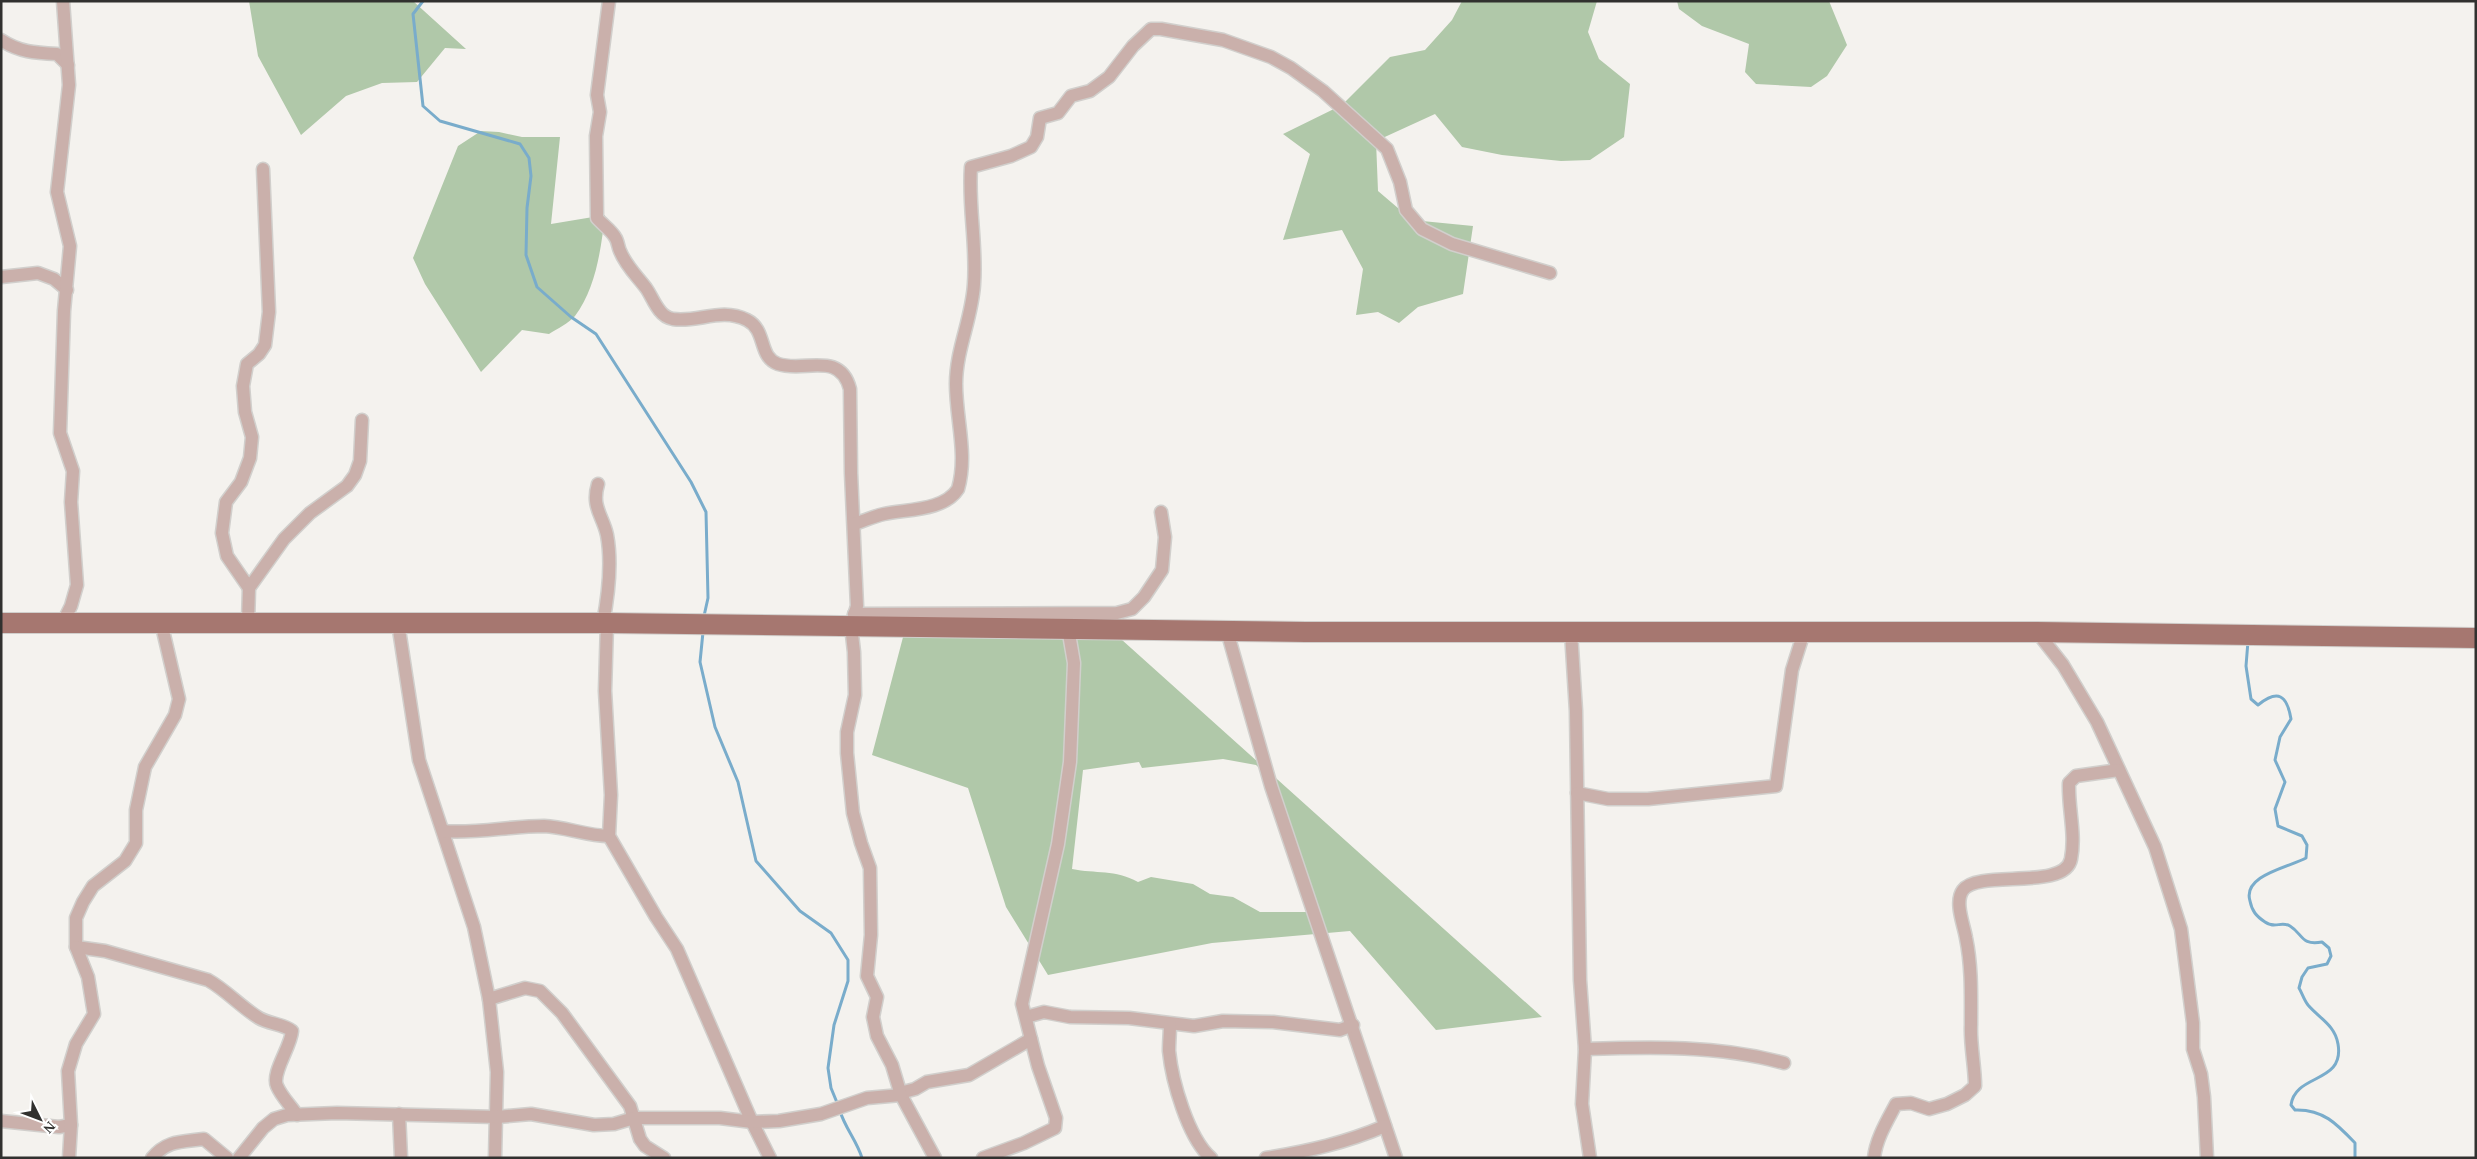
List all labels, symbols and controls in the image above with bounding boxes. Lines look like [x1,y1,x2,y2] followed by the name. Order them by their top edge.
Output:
[15,1094,65,1144] north arrow
[40,1119,58,1136] text: N

